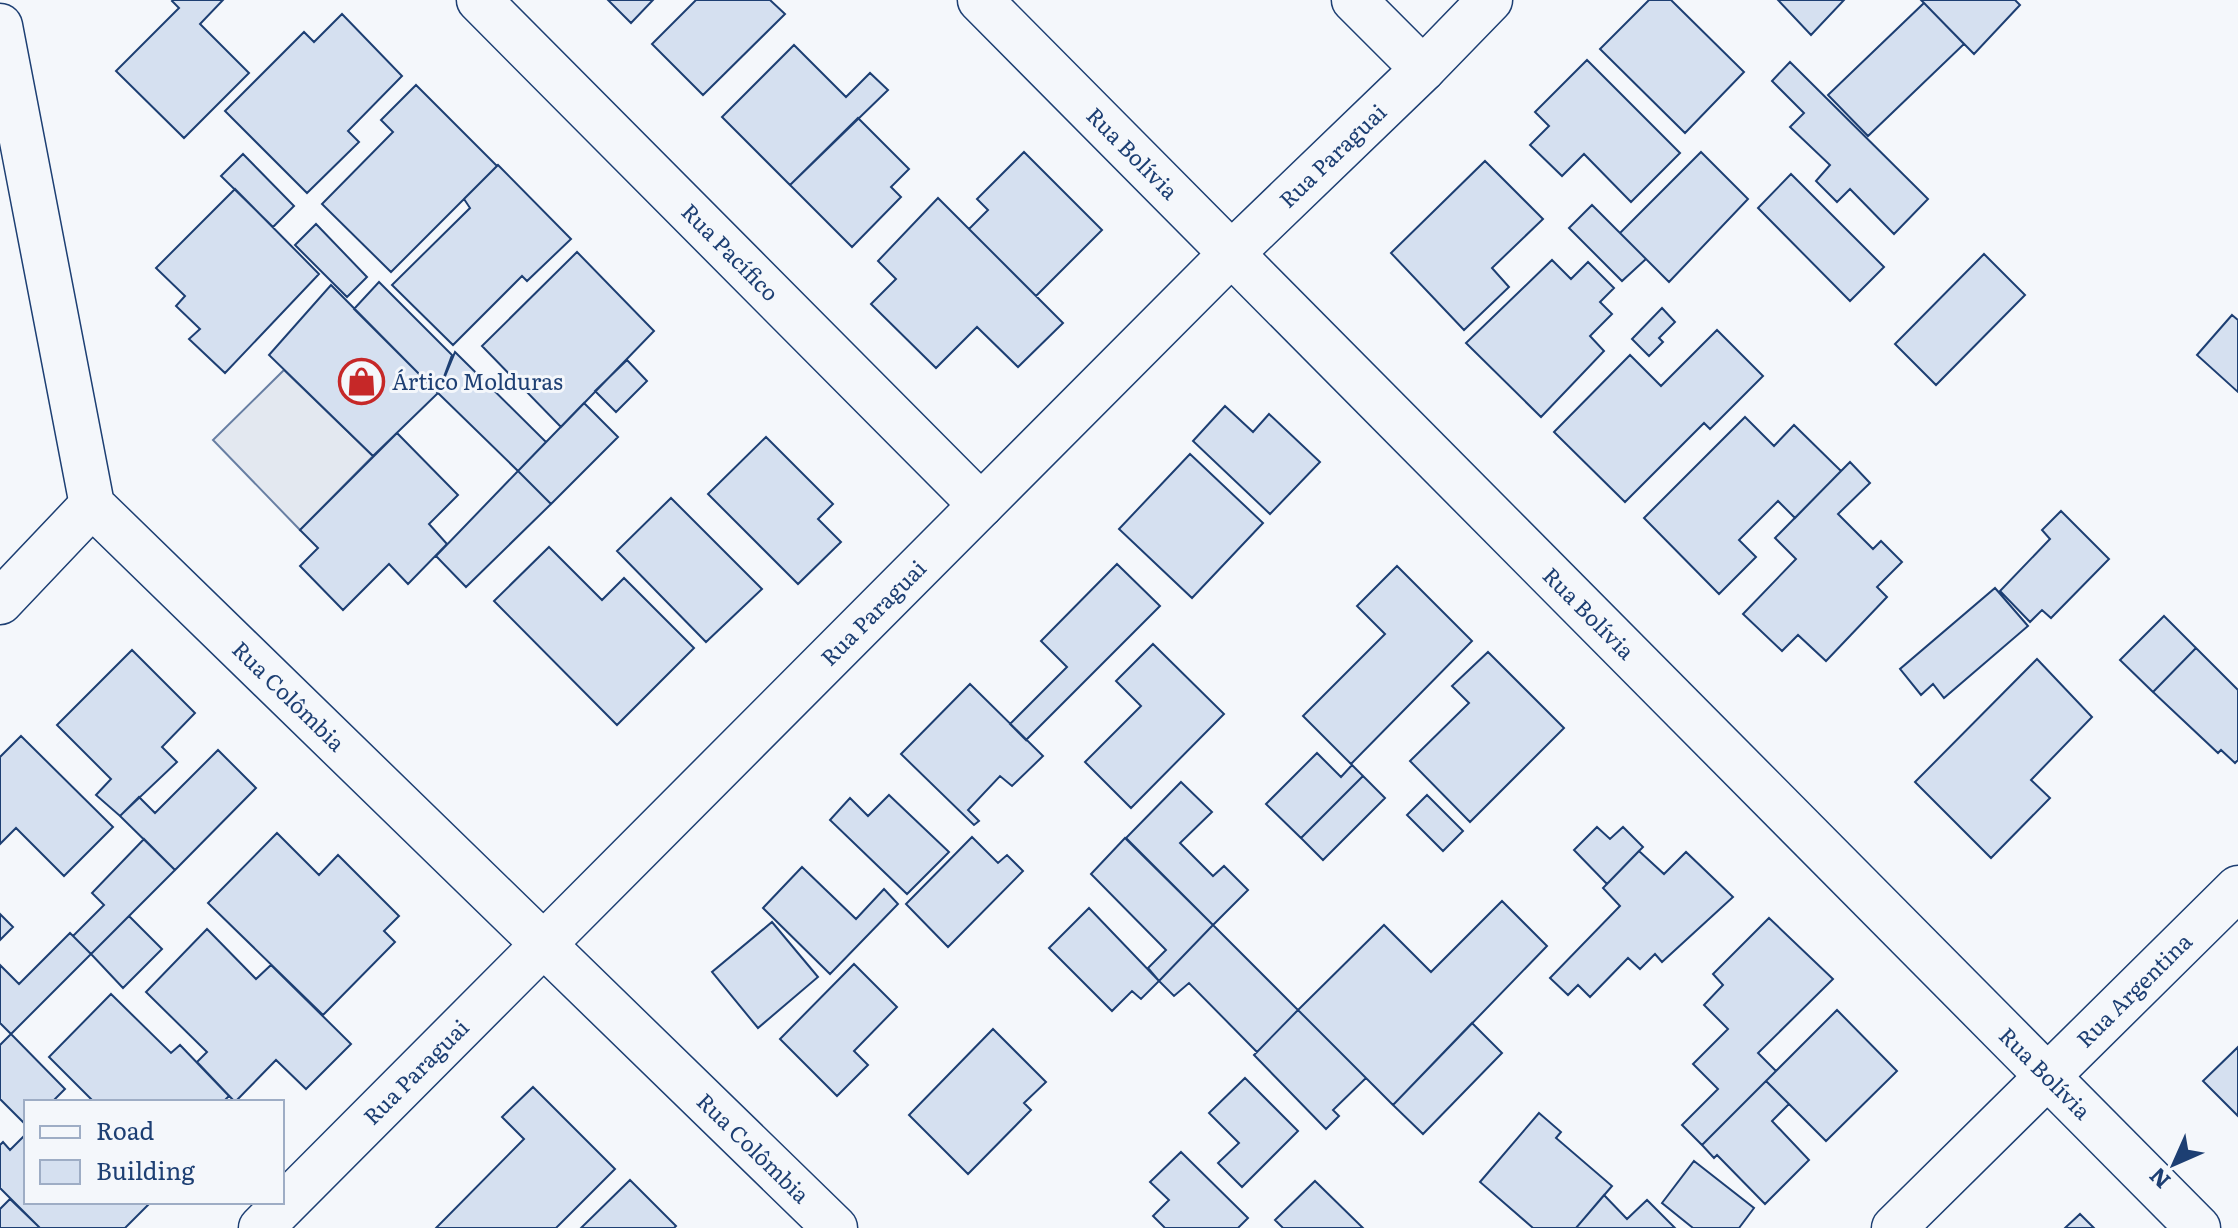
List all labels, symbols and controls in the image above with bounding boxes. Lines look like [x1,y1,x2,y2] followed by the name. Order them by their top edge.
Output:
[1271,95,1393,214] street label: Rua Paraguai
[1080,99,1187,206] street label: Rua Bolívia
[675,195,787,308] street label: Rua Pacífico
[337,358,385,406] shop icon: Ártico Molduras
[392,364,563,397] place label: Ártico Molduras
[812,551,933,672] street label: Rua Paraguai
[1536,559,1643,666] street label: Rua Bolívia
[226,632,354,758] street label: Rua Colômbia
[2068,924,2199,1054] street label: Rua Argentina
[355,1011,475,1132] street label: Rua Paraguai
[1992,1019,2099,1126] street label: Rua Bolívia
[690,1084,818,1210] street label: Rua Colômbia
[24,1100,284,1204] legend
[96,1112,155,1147] text: Road
[2134,1124,2214,1204] north arrow
[96,1152,195,1187] text: Building
[2141,1161,2177,1197] text: N

